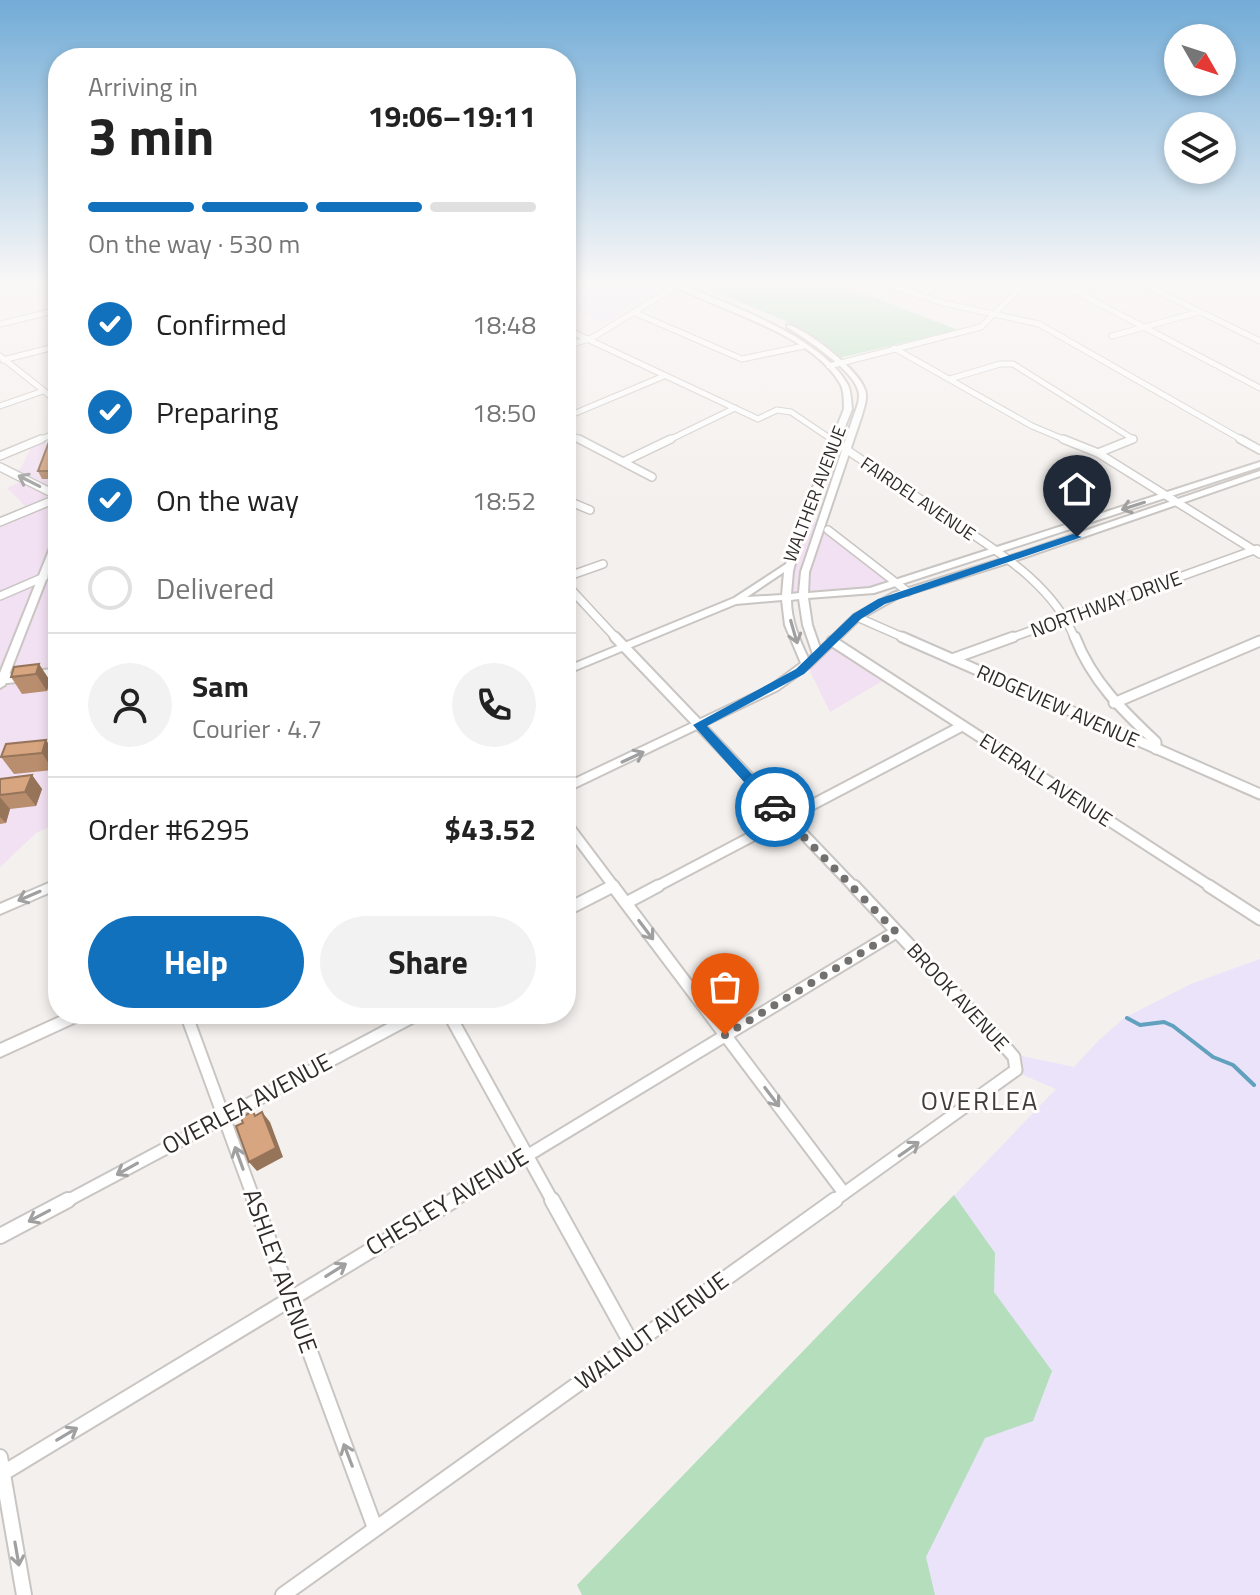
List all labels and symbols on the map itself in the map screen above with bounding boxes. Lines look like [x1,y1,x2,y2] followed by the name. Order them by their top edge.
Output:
[1164,24,1236,96] north arrow
[776,422,853,566] street label: WALTHER AVENUE
[855,450,981,547] street label: FAIRDEL AVENUE
[1043,455,1111,537] pin
[18,473,42,488] one-way arrow
[1121,500,1146,514] one-way arrow
[1026,562,1186,645] street label: NORTHWAY DRIVE
[787,619,802,645] one-way arrow
[972,656,1144,755] street label: RIDGEVIEW AVENUE
[974,725,1119,834] street label: EVERALL AVENUE
[620,749,644,764] one-way arrow
[735,767,815,847] courier
[17,890,42,905] one-way arrow
[638,919,655,940] one-way arrow
[900,935,1017,1058] street label: BROOK AVENUE
[691,953,759,1035] pin
[155,1043,338,1163] street label: OVERLEA AVENUE
[921,1081,1039,1120] district label: OVERLEA
[764,1086,781,1107] one-way arrow
[358,1138,535,1264] street label: CHESLEY AVENUE
[897,1141,919,1157] one-way arrow
[231,1147,245,1171] one-way arrow
[115,1161,139,1177] one-way arrow
[235,1184,327,1358] street label: ASHLEY AVENUE
[27,1208,51,1224] one-way arrow
[325,1261,347,1278] one-way arrow
[567,1262,736,1398] street label: WALNUT AVENUE
[55,1426,78,1442] one-way arrow
[340,1443,354,1468] one-way arrow
[10,1540,25,1566] one-way arrow

